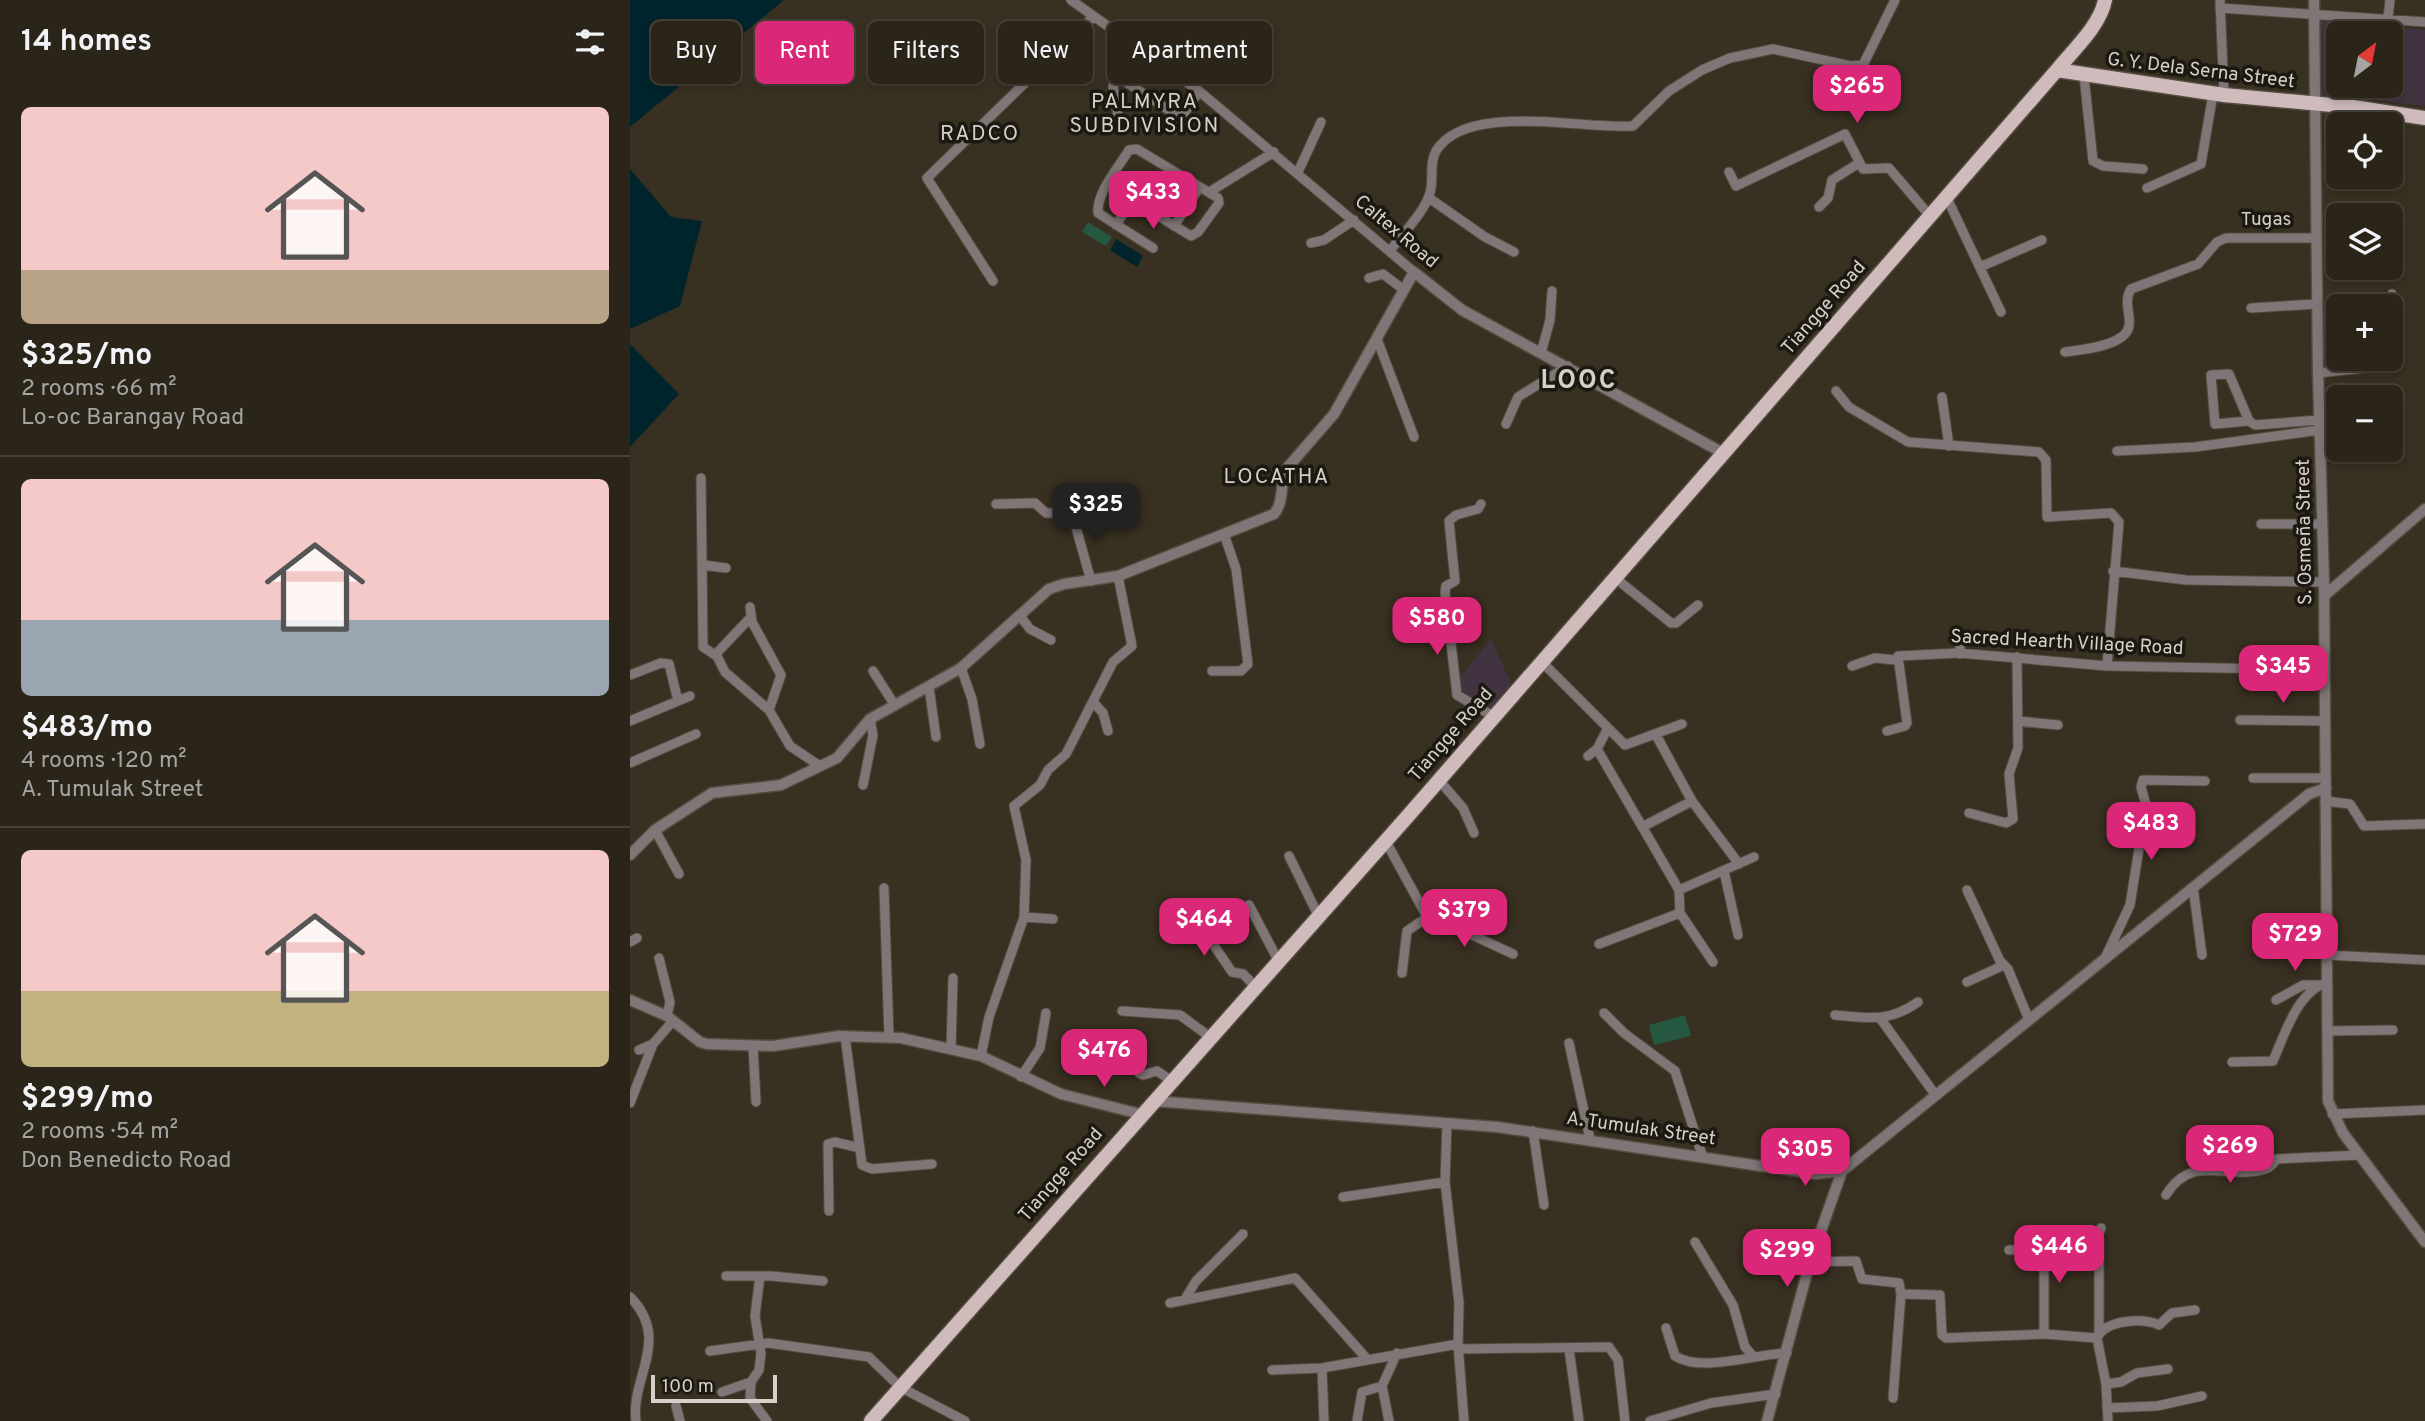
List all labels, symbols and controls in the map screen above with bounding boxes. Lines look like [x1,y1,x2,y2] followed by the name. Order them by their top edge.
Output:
[651,21,741,84] chip: Buy
[755,21,854,84] chip: Rent
[868,21,984,84] chip: Filters
[998,21,1093,84] chip: New
[1107,21,1272,84] chip: Apartment
[2326,21,2403,98] north arrow
[2326,21,2403,462] map controls
[571,23,609,61] icon: filters
[21,24,152,61] text: 14 homes
[2106,48,2296,94] street label: G. Y. Dela Serna Street
[1816,66,1898,125] pin: $265
[1829,73,1885,102] text: $265
[1070,89,1221,140] district label: PALMYRA SUBDIVISION
[2326,112,2403,189] button: locate
[940,121,1020,148] district label: RADCO
[252,152,378,278] icon: home
[1112,172,1194,231] pin: $433
[1125,179,1181,208] text: $433
[1349,190,1443,274] street label: Caltex Road
[2326,203,2403,280] button: layers
[2241,208,2291,232] street label: Tugas
[1777,256,1871,360] street label: Tiangge Road
[2326,294,2403,371] button: +
[21,338,152,375] text: $325/mo
[1541,365,1617,398] district label: LOOC
[21,375,177,404] text: 2 rooms · 66 m²
[2326,385,2403,462] button: −
[21,404,244,433] text: Lo-oc Barangay Road
[2292,459,2318,605] street label: S. Osmeña Street
[1224,464,1330,491] district label: LOCATHA
[1055,484,1137,543] pin: $325
[1068,491,1124,520] text: $325
[252,524,378,650] icon: home
[1396,598,1478,657] pin: $580
[1408,605,1466,634] text: $580
[1950,625,2184,661] street label: Sacred Hearth Village Road
[2242,646,2324,705] pin: $345
[2255,653,2311,682] text: $345
[1404,683,1498,787] street label: Tiangge Road
[21,710,153,747] text: $483/mo
[21,747,187,776] text: 4 rooms · 120 m²
[21,776,203,805] text: A. Tumulak Street
[2110,802,2192,862] pin: $483
[2123,810,2179,839] text: $483
[1423,890,1505,949] pin: $379
[252,895,378,1021] icon: home
[1437,897,1491,926] text: $379
[1163,898,1245,958] pin: $464
[1175,906,1233,935] text: $464
[2254,914,2336,973] pin: $729
[2268,921,2322,950] text: $729
[1063,1030,1145,1089] pin: $476
[1077,1037,1131,1066] text: $476
[21,1081,153,1118] text: $299/mo
[1565,1107,1717,1151] street label: A. Tumulak Street
[21,1118,178,1147] text: 2 rooms · 54 m²
[1014,1123,1108,1227] street label: Tiangge Road
[2189,1126,2271,1185] pin: $269
[1764,1128,1846,1188] pin: $305
[2202,1133,2258,1162] text: $269
[1777,1136,1833,1165] text: $305
[21,1147,232,1176] text: Don Benedicto Road
[2018,1226,2100,1285] pin: $446
[1746,1230,1828,1289] pin: $299
[2030,1233,2088,1262] text: $446
[1759,1237,1815,1266] text: $299
[651,1372,777,1404] scale bar
[662,1375,714,1399] text: 100 m

